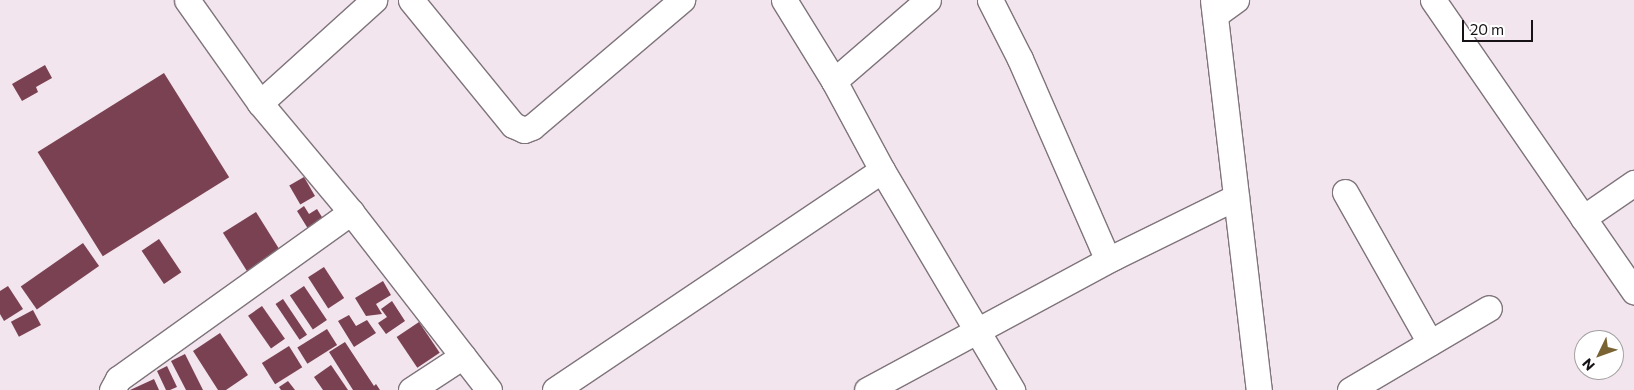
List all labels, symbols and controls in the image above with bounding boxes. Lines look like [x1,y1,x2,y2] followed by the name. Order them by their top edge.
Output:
[1464,10,1535,42] scale bar
[1470,20,1504,38] text: 20 m
[1574,330,1624,380] north arrow
[1578,355,1598,374] text: N

